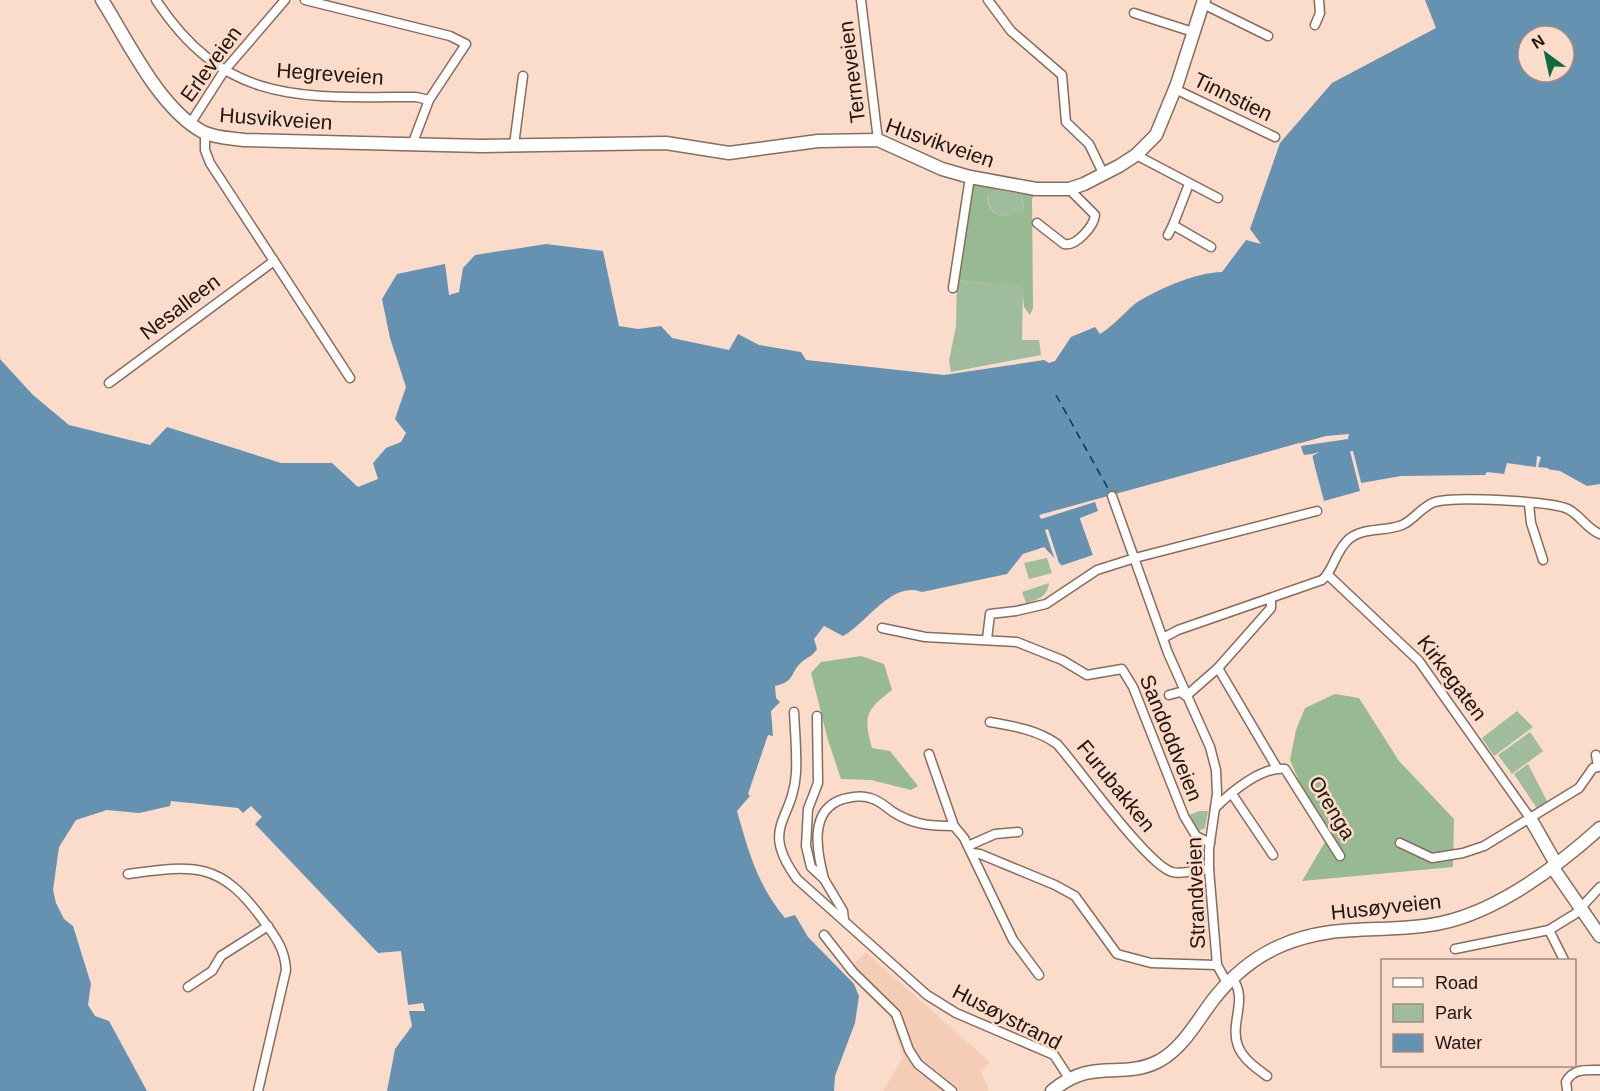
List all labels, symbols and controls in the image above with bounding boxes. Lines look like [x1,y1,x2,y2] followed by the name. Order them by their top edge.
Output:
[834,20,869,124] street label: Terneveien
[176,22,246,106] street label: Erleveien
[1516,24,1576,84] north arrow
[1529,32,1548,52] text: N
[276,58,384,89] street label: Hegreveien
[1190,68,1276,125] street label: Tinnstien
[219,103,333,134] street label: Husvikveien
[883,113,997,172] street label: Husvikveien
[135,269,224,344] street label: Nesalleen
[1413,631,1492,725] street label: Kirkegaten
[1136,671,1207,804] street label: Sandoddveien
[1073,735,1160,836] street label: Furubakken
[1305,772,1360,844] street label: Orenga
[1182,837,1209,949] street label: Strandveien
[1330,889,1442,924] street label: Husøyveien
[1381,959,1576,1067] legend
[1435,973,1478,993] text: Road
[949,979,1065,1054] street label: Husøystrand
[1435,1003,1473,1023] text: Park
[1435,1033,1482,1053] text: Water

